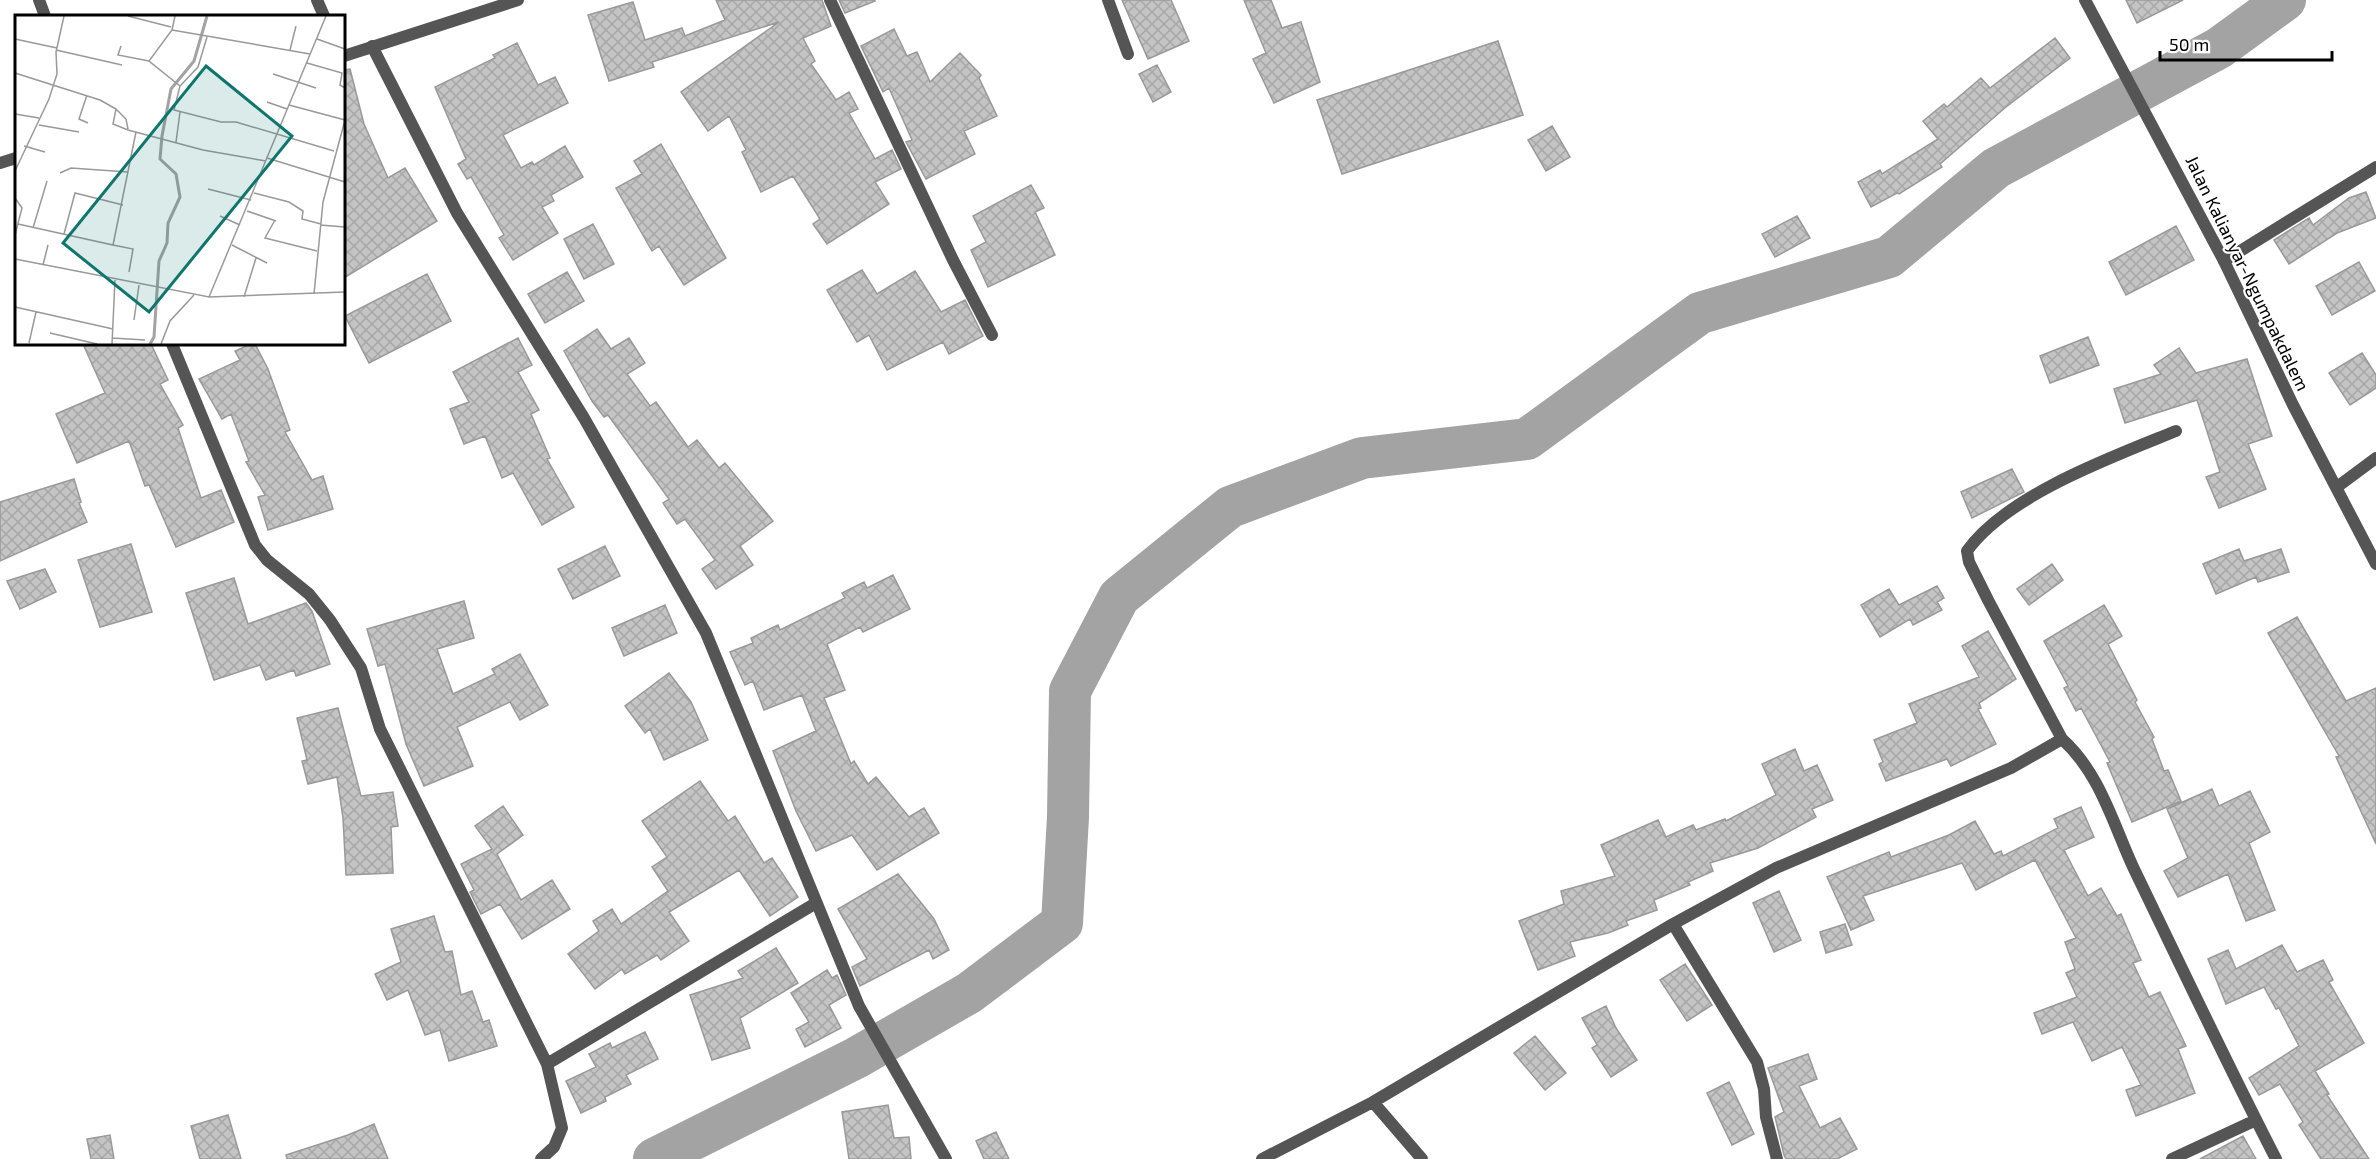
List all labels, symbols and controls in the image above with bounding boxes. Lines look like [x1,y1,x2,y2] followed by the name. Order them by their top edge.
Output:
[15,15,345,345] inset map
[2160,24,2332,62] scale bar
[2169,33,2209,55] text: 50 m
[2181,152,2315,394] street label: Jalan Kalianyar-Ngumpakdalem

